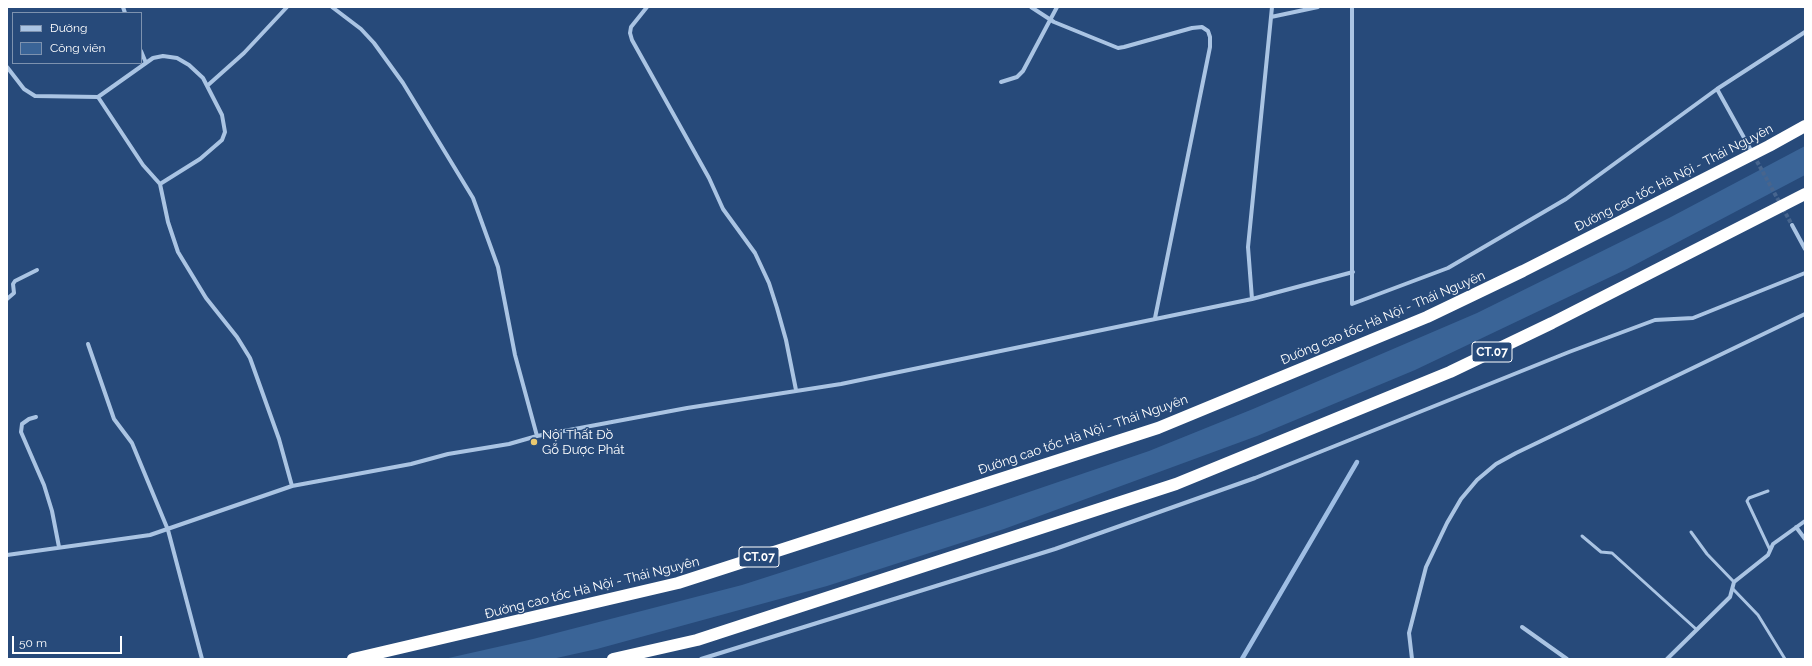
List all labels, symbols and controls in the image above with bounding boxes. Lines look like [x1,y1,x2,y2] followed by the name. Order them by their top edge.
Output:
[12,12,142,64] legend
[50,21,87,35] text: Đường
[50,41,106,55] text: Công viên
[1572,121,1776,235] street label: Đường cao tốc Hà Nội - Thái Nguyên
[1278,268,1488,368] street label: Đường cao tốc Hà Nội - Thái Nguyên
[1472,342,1512,362] road number: CT.07
[976,392,1190,478] street label: Đường cao tốc Hà Nội - Thái Nguyên
[542,427,625,458] place label: Nội Thất Đồ Gỗ Được Phát
[529,437,539,447] marker: Nội Thất Đồ Gỗ Được Phát
[739,547,779,567] road number: CT.07
[483,554,701,622] street label: Đường cao tốc Hà Nội - Thái Nguyên
[14,628,124,654] scale bar
[19,636,47,650] text: 50 m

